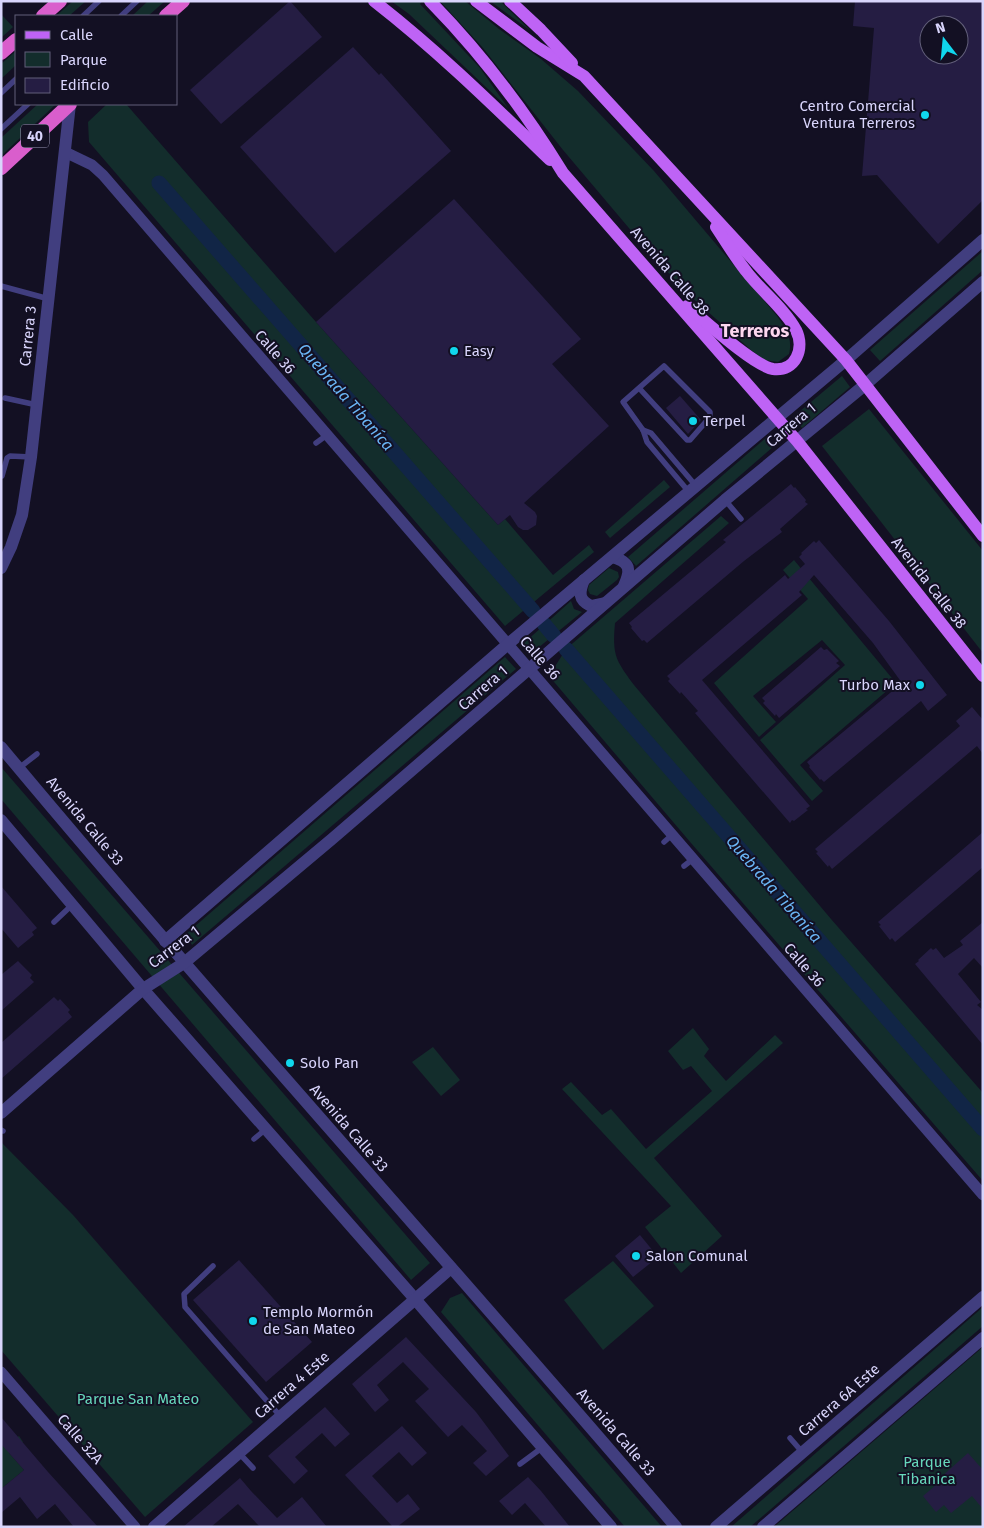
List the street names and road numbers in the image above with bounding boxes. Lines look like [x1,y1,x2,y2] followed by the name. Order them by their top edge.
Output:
[21,124,49,148] road number: 40
[627,223,713,319] street label: Avenida Calle 38
[16,305,40,367] street label: Carrera 3
[251,326,299,378] street label: Calle 36
[762,399,820,451] street label: Carrera 1
[888,534,970,632] street label: Avenida Calle 38
[516,632,564,684] street label: Calle 36
[455,662,511,714] street label: Carrera 1
[43,773,127,869] street label: Avenida Calle 33
[145,922,203,972] street label: Carrera 1
[780,939,828,991] street label: Calle 36
[306,1080,392,1176] street label: Avenida Calle 33
[251,1348,333,1422] street label: Carrera 4 Este
[795,1360,883,1440] street label: Carrera 6A Este
[573,1384,659,1480] street label: Avenida Calle 33
[53,1410,107,1468] street label: Calle 32A

